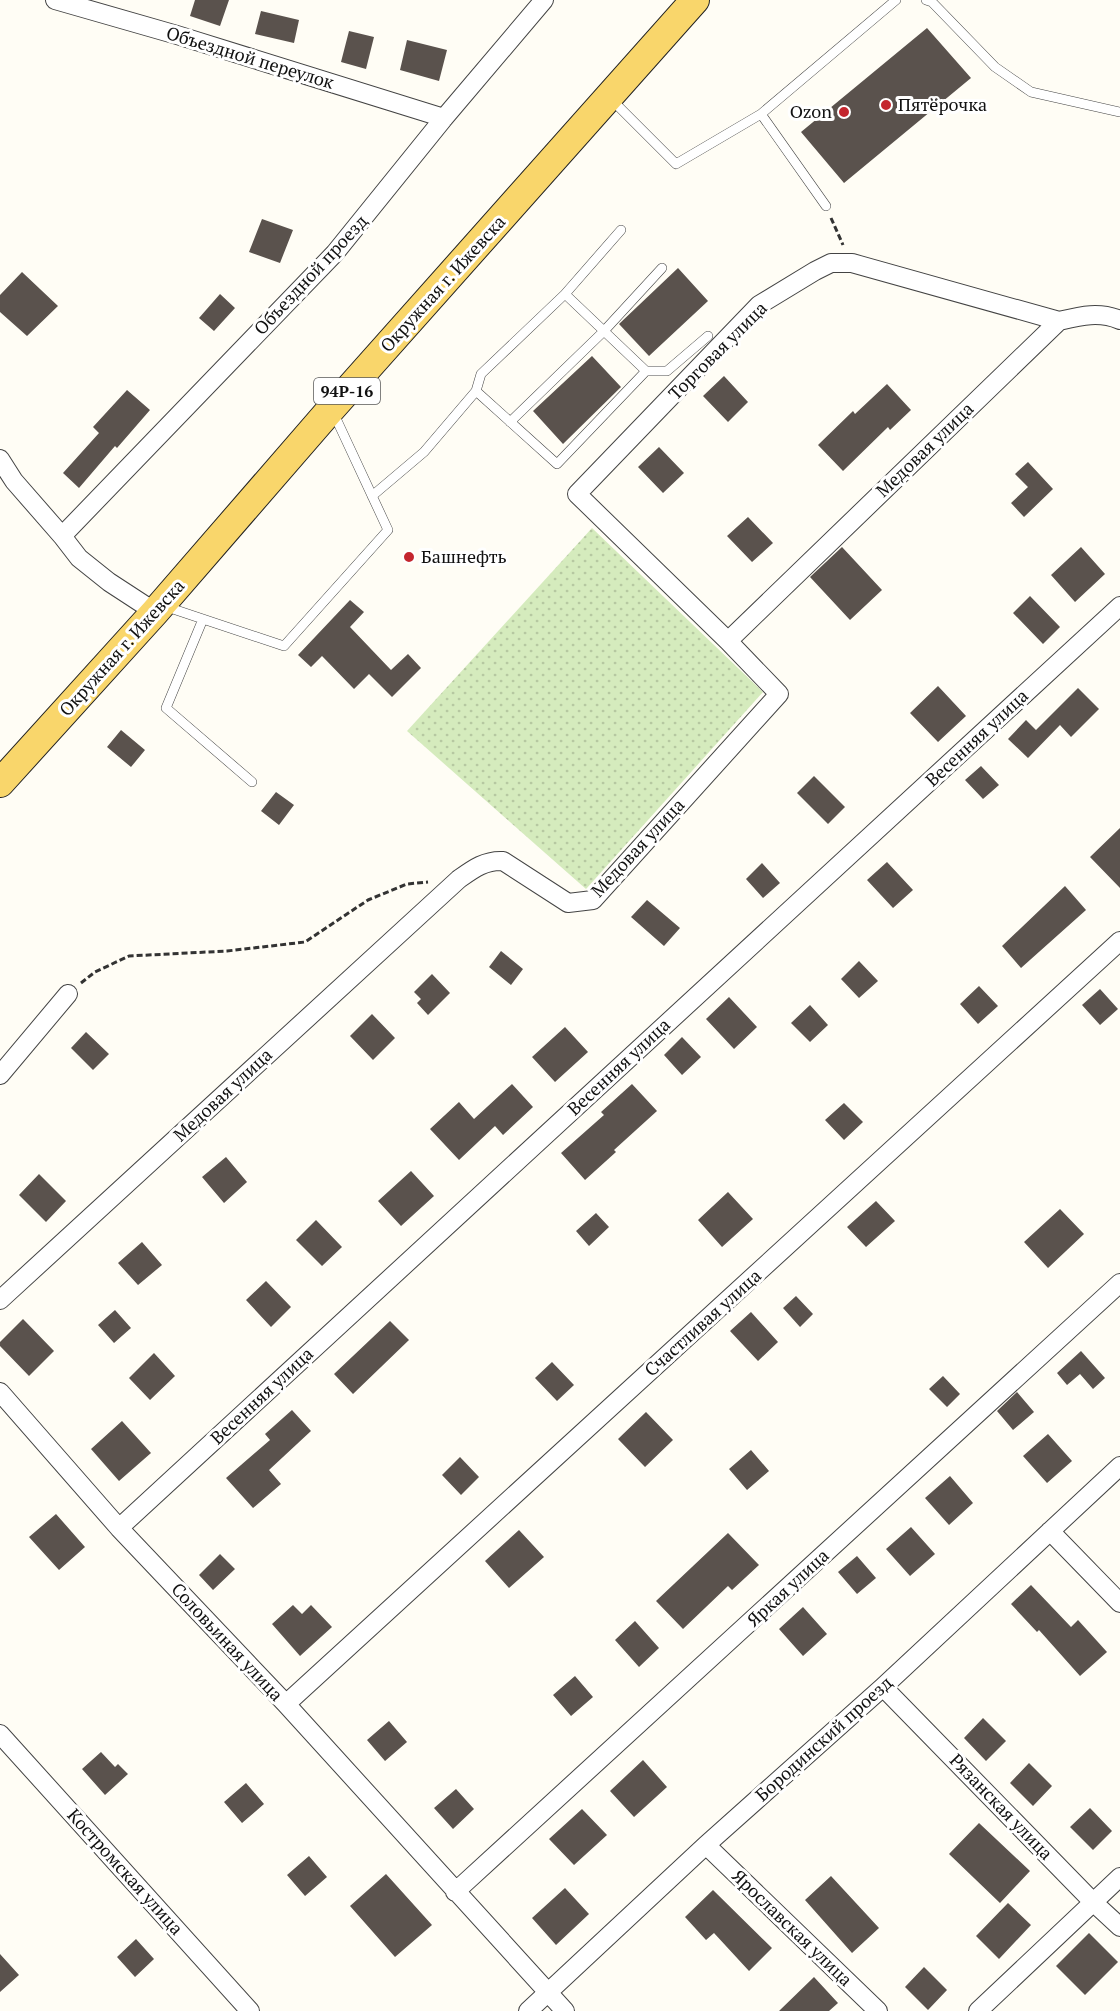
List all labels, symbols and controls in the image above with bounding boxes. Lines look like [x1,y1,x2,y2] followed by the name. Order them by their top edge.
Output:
[163,20,337,94] street label: Объездной переулок
[898,92,987,116] place label: Пятёрочка
[879,98,893,112] marker: Пятёрочка
[790,99,832,123] place label: Ozon
[837,105,851,119] marker: Ozon
[248,209,372,340] street label: Объездной проезд
[374,210,510,357] street label: Окружная г. Ижевска
[663,296,772,405] street label: Торговая улица
[314,378,380,404] road number: 94Р-16
[870,397,978,502] street label: Медовая улица
[421,544,507,568] place label: Башнефть
[402,550,416,564] marker: Башнефть
[53,574,189,721] street label: Окружная г. Ижевска
[920,683,1033,791] street label: Весенняя улица
[585,793,689,902] street label: Медовая улица
[562,1012,675,1120] street label: Весенняя улица
[168,1042,277,1146] street label: Медовая улица
[639,1263,766,1381] street label: Счастливая улица
[205,1341,318,1449] street label: Весенняя улица
[741,1543,834,1632] street label: Яркая улица
[167,1577,289,1706] street label: Соловьиная улица
[750,1670,897,1806] street label: Бородинский проезд
[945,1748,1059,1865] street label: Рязанская улица
[63,1803,189,1940] street label: Костромская улица
[727,1864,858,1991] street label: Ярославская улица

